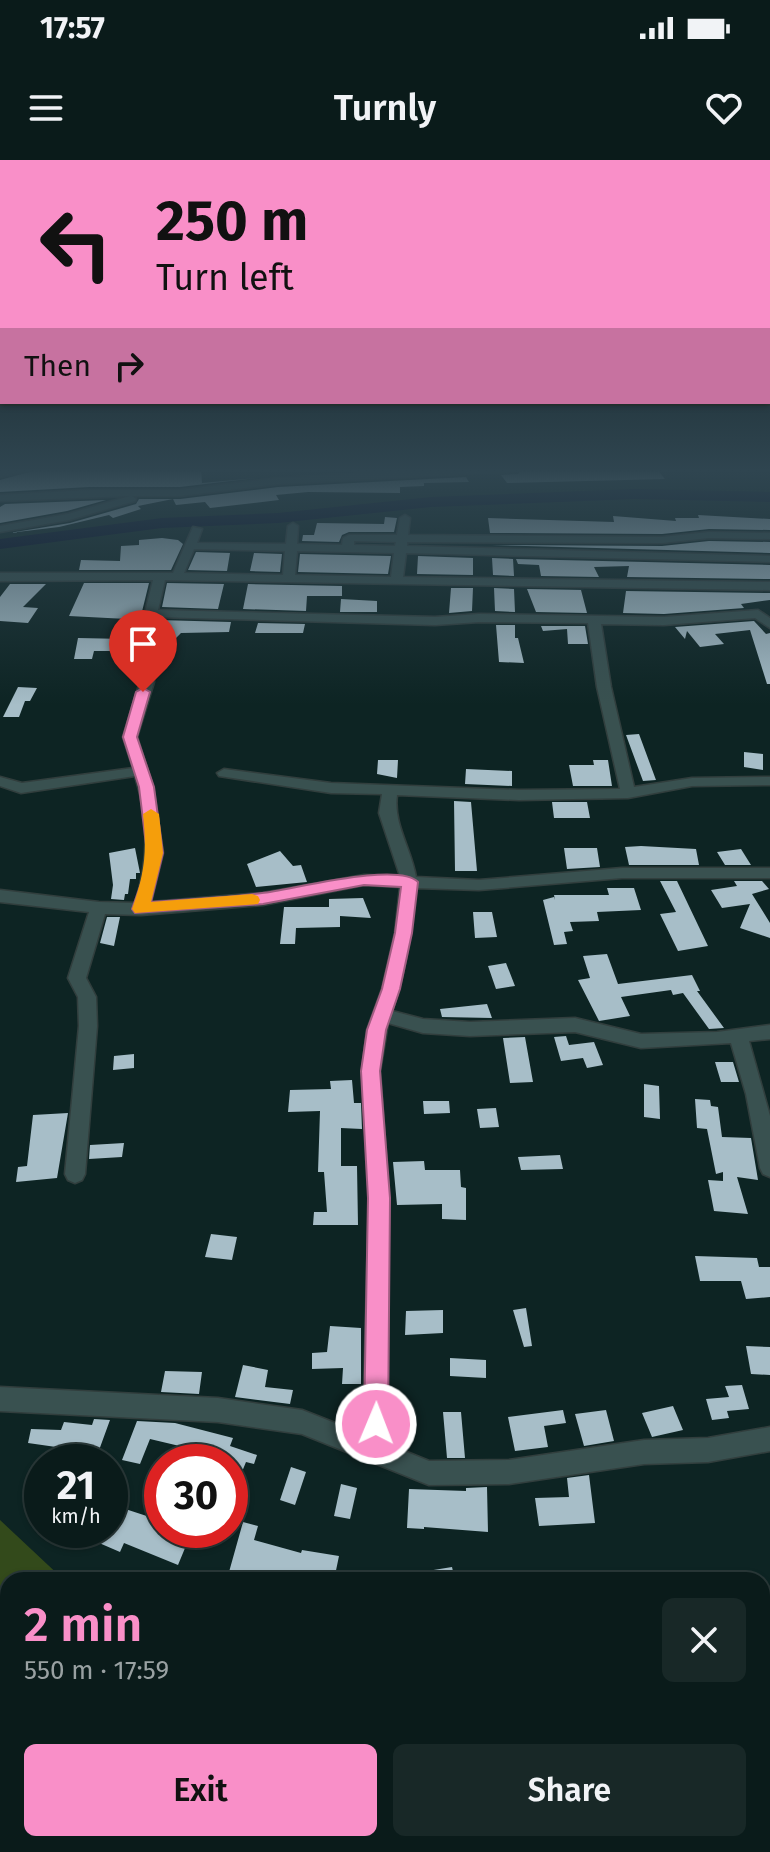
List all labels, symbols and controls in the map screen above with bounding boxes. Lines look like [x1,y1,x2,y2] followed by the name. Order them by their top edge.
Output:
[40,10,105,46] text: 17:57
[24,86,68,130] icon: menu
[334,86,436,130] text: Turnly
[702,86,746,130] icon: heart
[156,188,308,255] text: 250 m
[24,192,128,296] icon: left
[156,256,294,300] text: Turn left
[107,344,151,388] icon: right
[24,348,91,384] text: Then
[109,610,177,692] pin
[121,622,165,666] icon: arrive
[334,1382,418,1466] position arrow
[144,1444,248,1548] speed limit sign: 30
[57,1462,95,1510] text: 21
[51,1504,101,1528] text: km/h
[24,1596,142,1654] text: 2 min
[662,1598,746,1682] button: close
[24,1655,169,1686] text: 550 m · 17:59
[24,1744,377,1836] button: Exit
[393,1744,746,1836] button: Share

